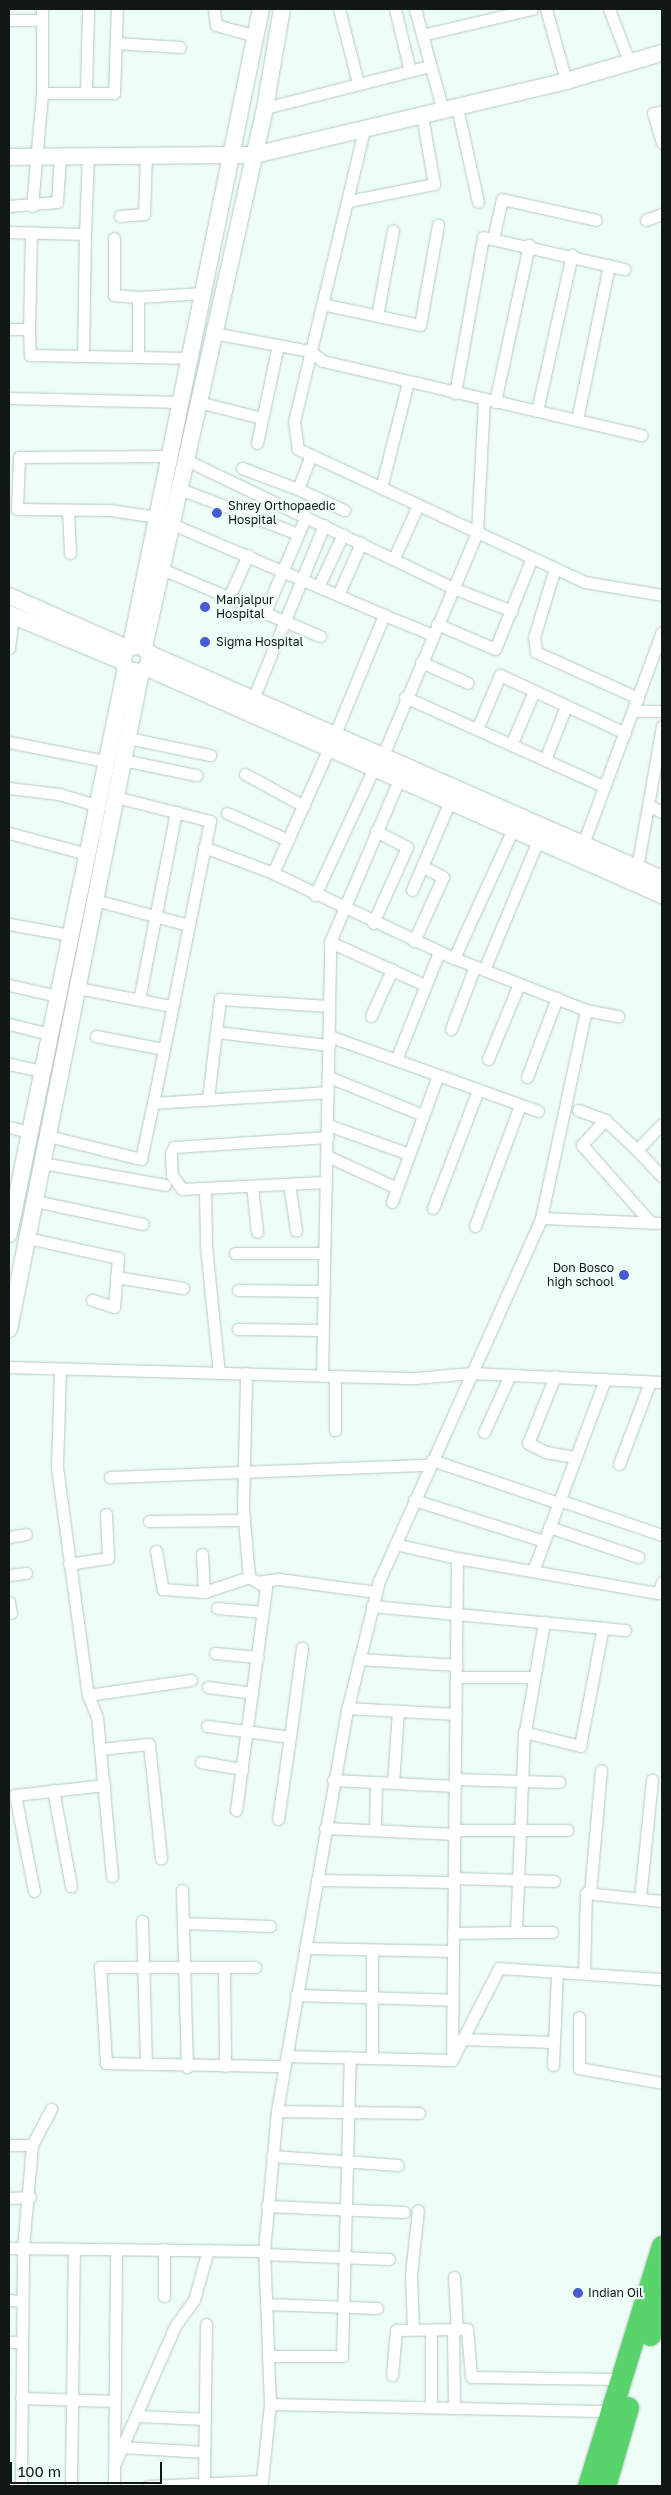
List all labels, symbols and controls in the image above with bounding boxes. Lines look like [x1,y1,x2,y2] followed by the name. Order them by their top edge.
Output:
[228,499,335,527] place label: Shrey Orthopaedic Hospital
[210,506,224,520] marker: Shrey Orthopaedic Hospital
[216,593,274,621] place label: Manjalpur Hospital
[198,600,212,614] marker: Manjalpur Hospital
[198,635,212,649] marker: Sigma Hospital
[216,635,303,649] place label: Sigma Hospital
[547,1261,614,1289] place label: Don Bosco high school
[618,1269,630,1281] marker: Don Bosco high school
[588,2286,643,2300] place label: Indian Oil
[572,2287,584,2299] marker: Indian Oil
[12,2452,165,2484] scale bar
[18,2462,61,2480] text: 100 m

